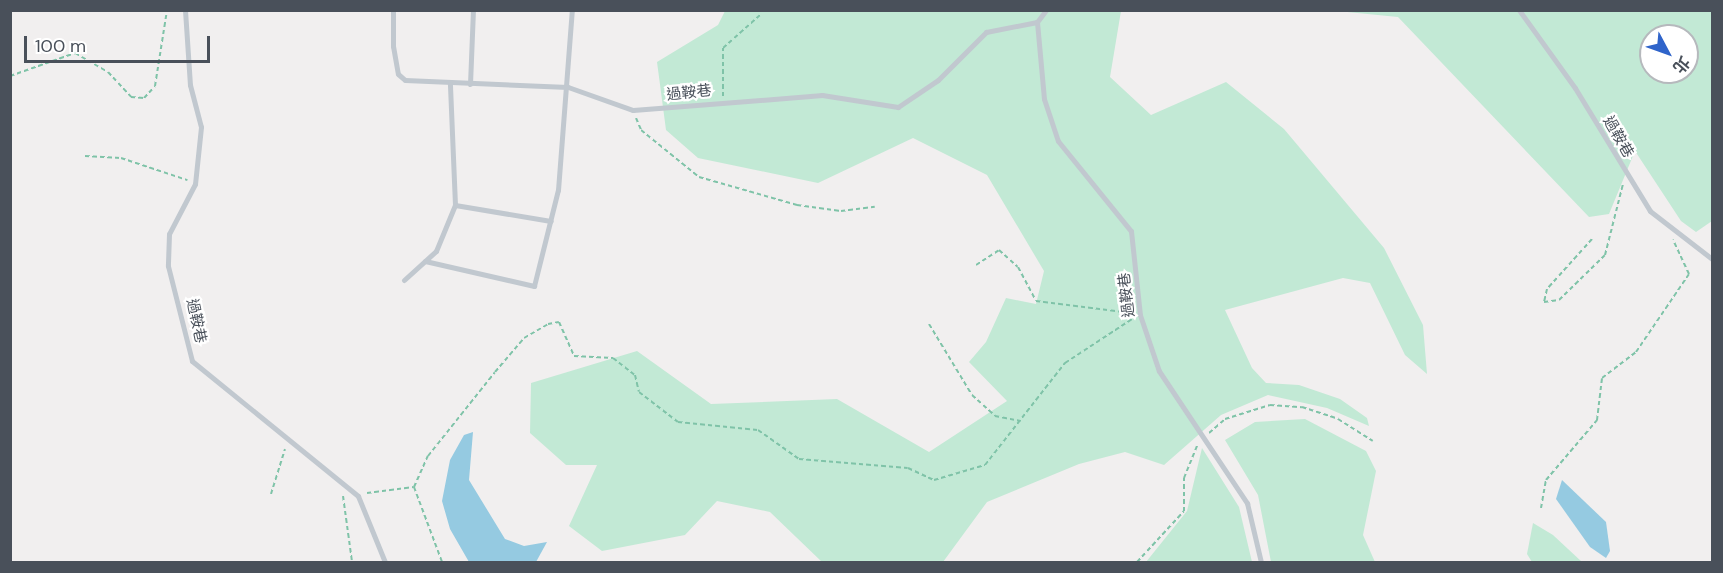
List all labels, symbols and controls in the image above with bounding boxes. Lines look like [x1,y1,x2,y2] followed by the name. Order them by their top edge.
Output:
[27,24,213,62] scale bar
[1639,24,1699,84] north arrow
[35,34,86,58] text: 100 m
[1668,52,1695,78] text: 北
[666,82,712,104] street label: 過鞍巷
[1599,113,1637,161] street label: 過鞍巷
[1115,272,1139,318] street label: 過鞍巷
[183,297,209,345] street label: 過鞍巷

